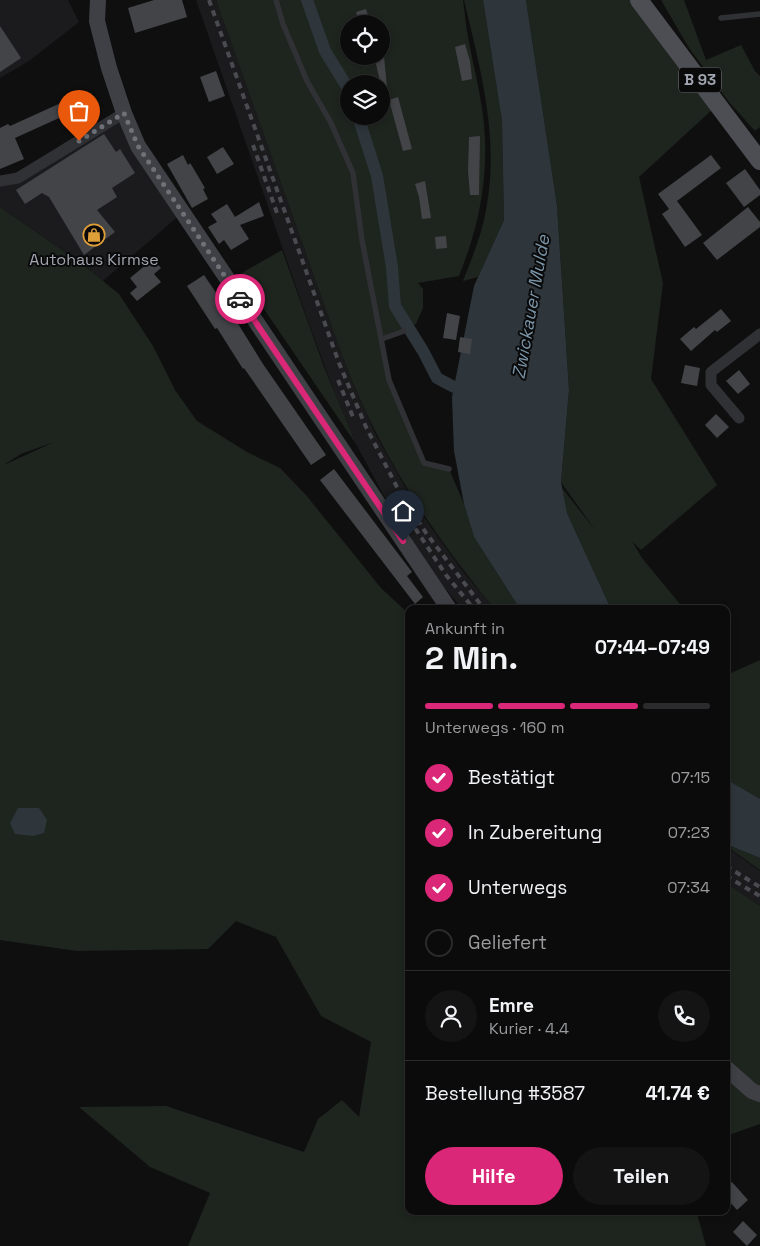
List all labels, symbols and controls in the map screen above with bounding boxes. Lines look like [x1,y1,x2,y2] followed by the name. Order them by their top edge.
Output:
[340,15,390,125] map controls
[340,15,390,65] button: locate
[679,68,721,92] road number: B 93
[340,75,390,125] button: layers
[58,90,100,141] pin
[65,97,93,125] icon: bag
[82,223,106,247] shop icon: Autohaus Kirmse
[507,232,555,381] water label: Zwickauer Mulde
[29,249,159,270] place label: Autohaus Kirmse
[215,274,265,324] courier
[226,285,254,313] icon: car
[382,490,424,541] pin
[389,497,417,525] icon: home
[425,618,505,639] text: Ankunft in
[595,635,710,660] text: 07:44–07:49
[425,638,518,678] text: 2 Min.
[425,717,564,738] text: Unterwegs · 160 m
[425,764,453,792] icon: check
[468,765,555,790] text: Bestätigt
[671,767,710,788] text: 07:15
[425,819,453,847] icon: check
[468,820,602,845] text: In Zubereitung
[668,822,710,843] text: 07:23
[425,874,453,902] icon: check
[468,875,567,900] text: Unterwegs
[667,877,710,898] text: 07:34
[468,930,547,955] text: Geliefert
[425,990,477,1042] button: person
[658,990,710,1042] button: phone
[489,993,534,1018] text: Emre
[489,1018,569,1039] text: Kurier · 4.4
[425,1081,585,1106] text: Bestellung #3587
[646,1081,710,1106] text: 41.74 €
[425,1147,563,1205] button: Hilfe
[573,1147,710,1205] button: Teilen

